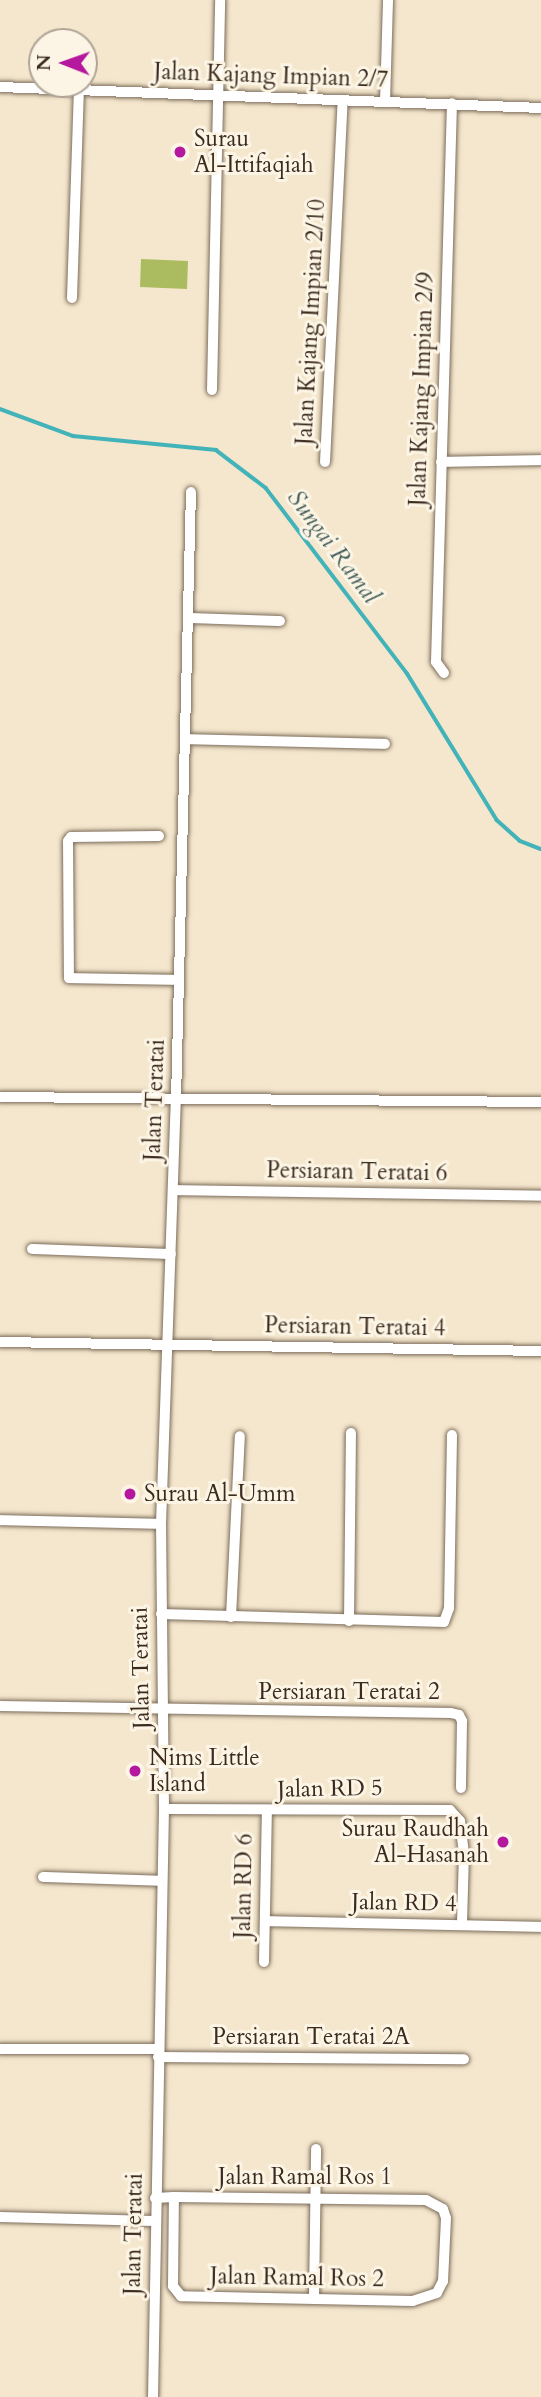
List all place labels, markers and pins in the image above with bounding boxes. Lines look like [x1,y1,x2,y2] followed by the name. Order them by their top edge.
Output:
[194,125,314,179] place label: Surau Al-Ittifaqiah
[172,144,188,160] marker: Surau Al-Ittifaqiah
[144,1480,295,1508] place label: Surau Al-Umm
[122,1486,138,1502] marker: Surau Al-Umm
[149,1744,260,1798] place label: Nims Little Island
[127,1763,143,1779] marker: Nims Little Island
[342,1815,489,1869] place label: Surau Raudhah Al-Hasanah
[495,1834,511,1850] marker: Surau Raudhah Al-Hasanah

